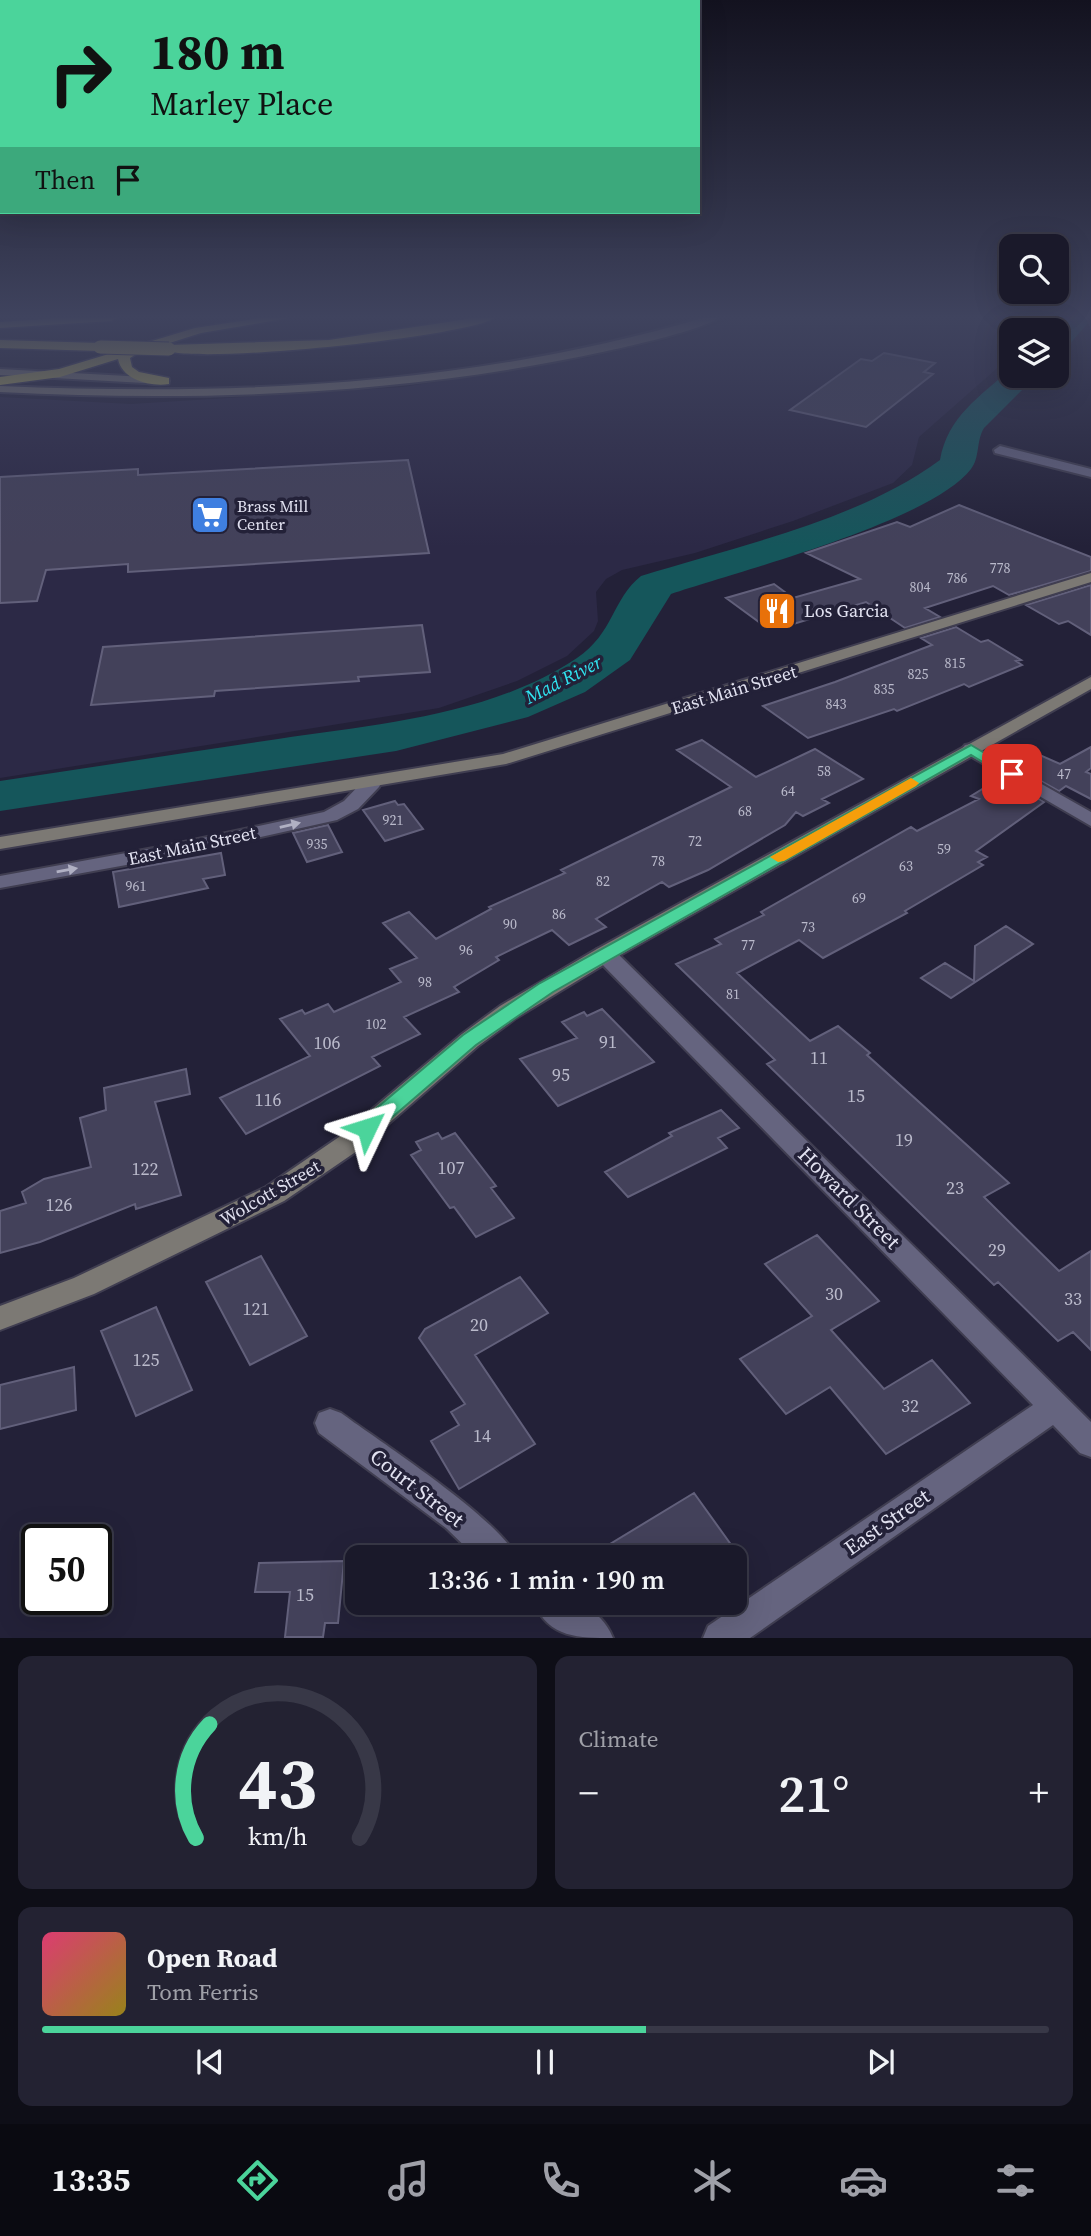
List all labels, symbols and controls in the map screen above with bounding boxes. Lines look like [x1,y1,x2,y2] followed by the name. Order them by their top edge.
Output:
[150,18,285,85] text: 180 m
[35,28,126,119] icon: right
[150,82,333,126] text: Marley Place
[109,161,147,199] icon: arrive
[35,162,95,198] text: Then
[999,234,1069,388] map controls
[999,234,1069,304] button: search
[999,318,1069,388] button: layers
[189,494,231,536] supermarket icon: Brass Mill Center
[237,495,308,535] place label: Brass Mill Center
[990,558,1011,578] house number: 778
[947,568,968,588] house number: 786
[910,577,931,597] house number: 804
[756,590,798,632] restaurant icon: Los Garcia
[804,598,890,623] place label: Los Garcia
[519,648,607,710] water label: Mad River
[945,653,966,673] house number: 815
[668,659,800,720] street label: East Main Street
[908,664,929,684] house number: 825
[874,679,895,699] house number: 835
[826,694,847,714] house number: 843
[982,744,1042,804] pin
[993,755,1031,793] icon: arrive
[817,761,831,781] house number: 58
[1057,764,1071,784] house number: 47
[781,781,795,801] house number: 64
[738,801,752,821] house number: 68
[383,810,404,830] house number: 921
[279,819,301,830] one-way arrow
[126,820,258,871] street label: East Main Street
[688,831,702,851] house number: 72
[307,834,328,854] house number: 935
[937,839,951,859] house number: 59
[651,851,665,871] house number: 78
[899,856,913,876] house number: 63
[56,864,78,875] one-way arrow
[596,871,610,891] house number: 82
[126,876,147,896] house number: 961
[852,888,866,908] house number: 69
[552,904,566,924] house number: 86
[503,914,517,934] house number: 90
[801,917,815,937] house number: 73
[741,935,755,955] house number: 77
[459,940,473,960] house number: 96
[418,972,432,992] house number: 98
[726,984,740,1004] house number: 81
[366,1014,387,1034] house number: 102
[599,1029,617,1054] house number: 91
[314,1030,341,1055] house number: 106
[810,1045,828,1070] house number: 11
[552,1062,570,1087] house number: 95
[847,1083,865,1108] house number: 15
[255,1087,282,1112] house number: 116
[330,1091,404,1165] position arrow
[895,1127,913,1152] house number: 19
[792,1140,907,1255] street label: Howard Street
[215,1154,325,1231] street label: Wolcott Street
[438,1155,465,1180] house number: 107
[132,1156,159,1181] house number: 122
[946,1175,964,1200] house number: 23
[46,1192,73,1217] house number: 126
[988,1237,1006,1262] house number: 29
[825,1281,843,1306] house number: 30
[1064,1286,1082,1311] house number: 33
[243,1296,270,1321] house number: 121
[470,1312,488,1337] house number: 20
[133,1347,160,1372] house number: 125
[901,1393,919,1418] house number: 32
[473,1423,491,1448] house number: 14
[364,1442,471,1534] street label: Court Street
[838,1481,936,1562] street label: East Street
[21,1524,112,1615] speed limit sign: 50
[427,1562,665,1598] text: 13:36 · 1 min · 190 m
[296,1582,314,1607] house number: 15
[579,1723,658,1755] text: Climate
[238,1734,317,1833] text: 43
[778,1758,849,1829] text: 21°
[579,1767,599,1819] text: −
[1029,1767,1049,1819] text: +
[247,1819,307,1853] text: km/h
[147,1940,278,1976] text: Open Road
[147,1976,258,2008] text: Tom Ferris
[191,2043,229,2081] icon: previous
[526,2043,564,2081] icon: pause
[862,2043,900,2081] icon: next
[233,2156,282,2205] icon: directions
[384,2156,433,2205] icon: music
[536,2156,585,2205] icon: phone
[688,2156,737,2205] icon: climate
[839,2156,888,2205] icon: car
[991,2156,1040,2205] icon: filters
[51,2158,130,2202] text: 13:35

